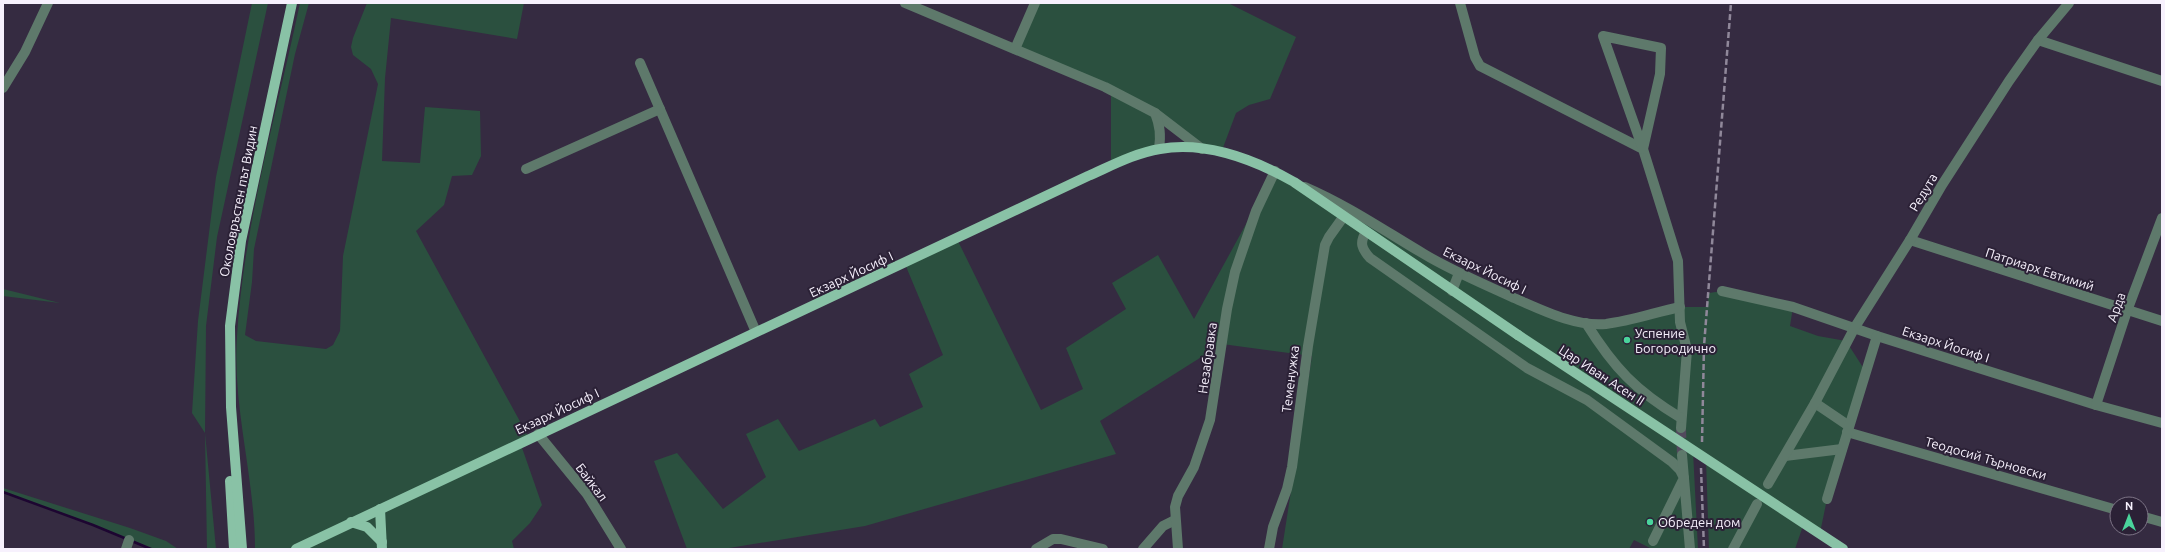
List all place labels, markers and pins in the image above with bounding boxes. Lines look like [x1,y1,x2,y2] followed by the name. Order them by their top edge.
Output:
[1635,326,1716,355] place label: Успение Богородично
[1622,335,1632,345] marker: Успение Богородично
[1658,515,1741,529] place label: Обреден дом
[1645,517,1655,527] marker: Обреден дом

